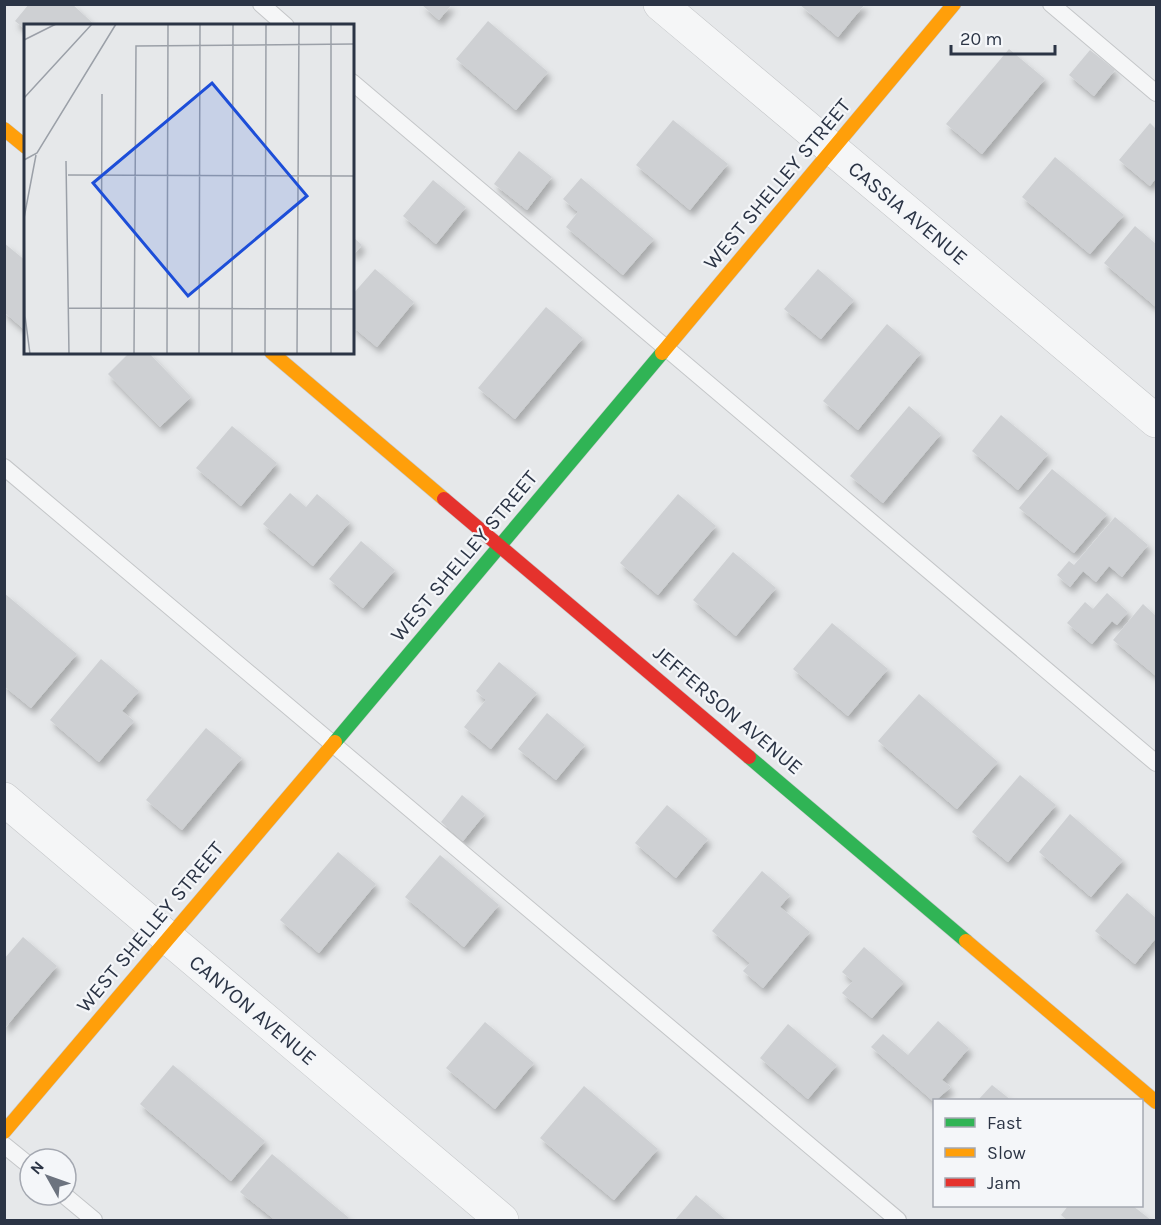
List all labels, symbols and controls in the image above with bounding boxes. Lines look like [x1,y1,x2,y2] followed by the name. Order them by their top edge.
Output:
[951,18,1054,56] scale bar
[24,24,354,354] inset map
[960,28,1002,50] text: 20 m
[699,93,856,274] street label: WEST SHELLEY STREET
[844,156,972,270] street label: CASSIA AVENUE
[386,465,543,646] street label: WEST SHELLEY STREET
[648,641,808,779] street label: JEFFERSON AVENUE
[72,836,229,1017] street label: WEST SHELLEY STREET
[185,950,321,1070] street label: CANYON AVENUE
[933,1099,1143,1207] legend
[987,1112,1022,1134] text: Fast
[987,1142,1026,1164] text: Slow
[18,1147,78,1207] north arrow
[26,1157,48,1178] text: N
[987,1172,1021,1194] text: Jam

